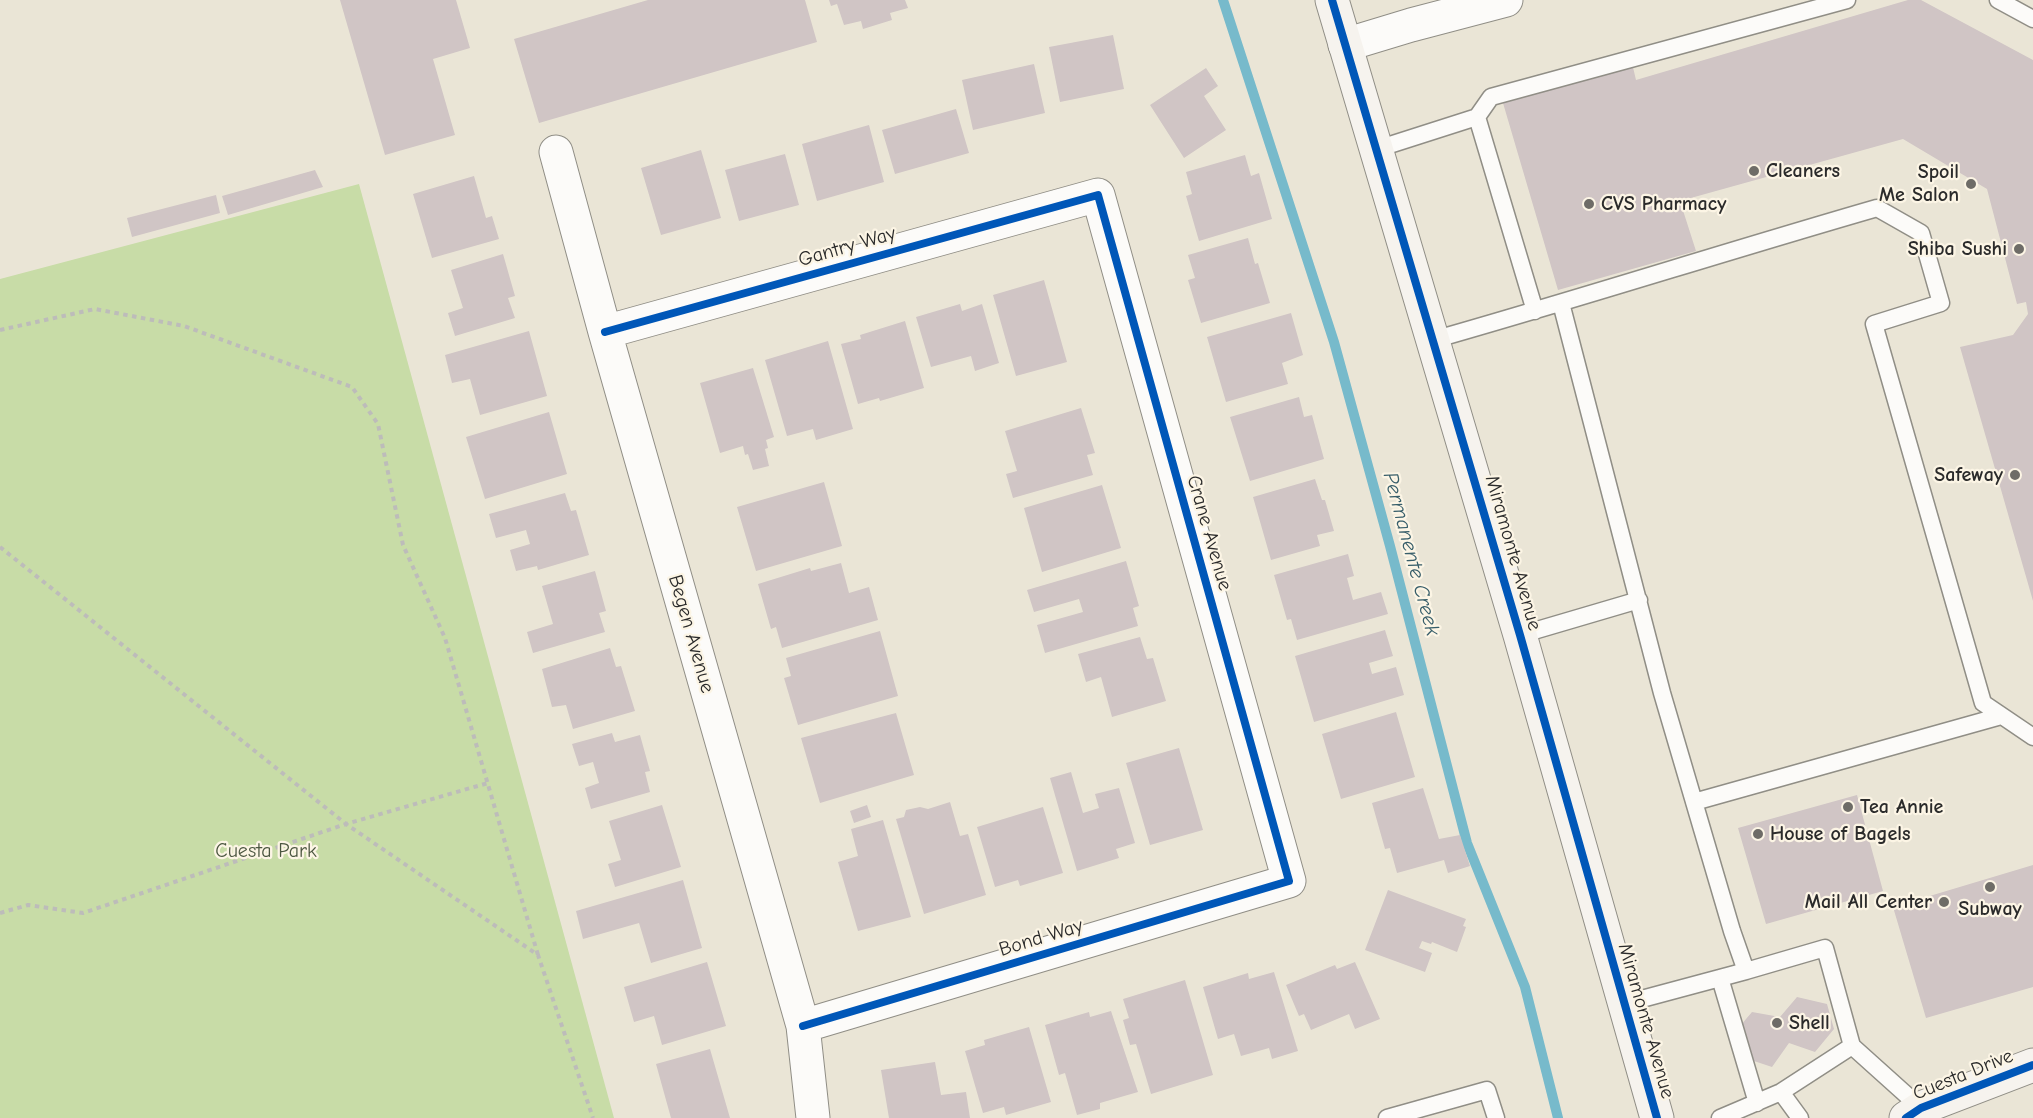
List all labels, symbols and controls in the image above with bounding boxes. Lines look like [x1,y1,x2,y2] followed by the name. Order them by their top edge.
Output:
[1766,159,1840,183] place label: Cleaners
[1879,160,1959,207] place label: Spoil Me Salon
[1747,164,1761,178] marker: Cleaners
[1964,177,1978,191] marker: Spoil Me Salon
[1601,192,1726,216] place label: CVS Pharmacy
[1582,197,1596,211] marker: CVS Pharmacy
[796,222,898,272] street label: Gantry Way
[1908,237,2007,261] place label: Shiba Sushi
[2012,242,2026,256] marker: Shiba Sushi
[1934,463,2003,487] place label: Safeway
[2008,468,2022,482] marker: Safeway
[1377,470,1445,638] water label: Permanente Creek
[1181,473,1237,593] street label: Crane Avenue
[1479,473,1547,633] street label: Miramonte Avenue
[663,572,719,696] street label: Begen Avenue
[1860,795,1943,819] place label: Tea Annie
[1841,800,1855,814] marker: Tea Annie
[1770,822,1911,846] place label: House of Bagels
[1751,827,1765,841] marker: House of Bagels
[215,839,317,863] park label: Cuesta Park
[1983,880,1997,894] marker: Subway
[1805,890,1932,914] place label: Mail All Center
[1937,895,1951,909] marker: Mail All Center
[1958,897,2022,921] place label: Subway
[996,914,1086,962] street label: Bond Way
[1612,941,1680,1101] street label: Miramonte Avenue
[1789,1011,1830,1035] place label: Shell
[1770,1016,1784,1030] marker: Shell
[1909,1044,2017,1106] street label: Cuesta Drive

